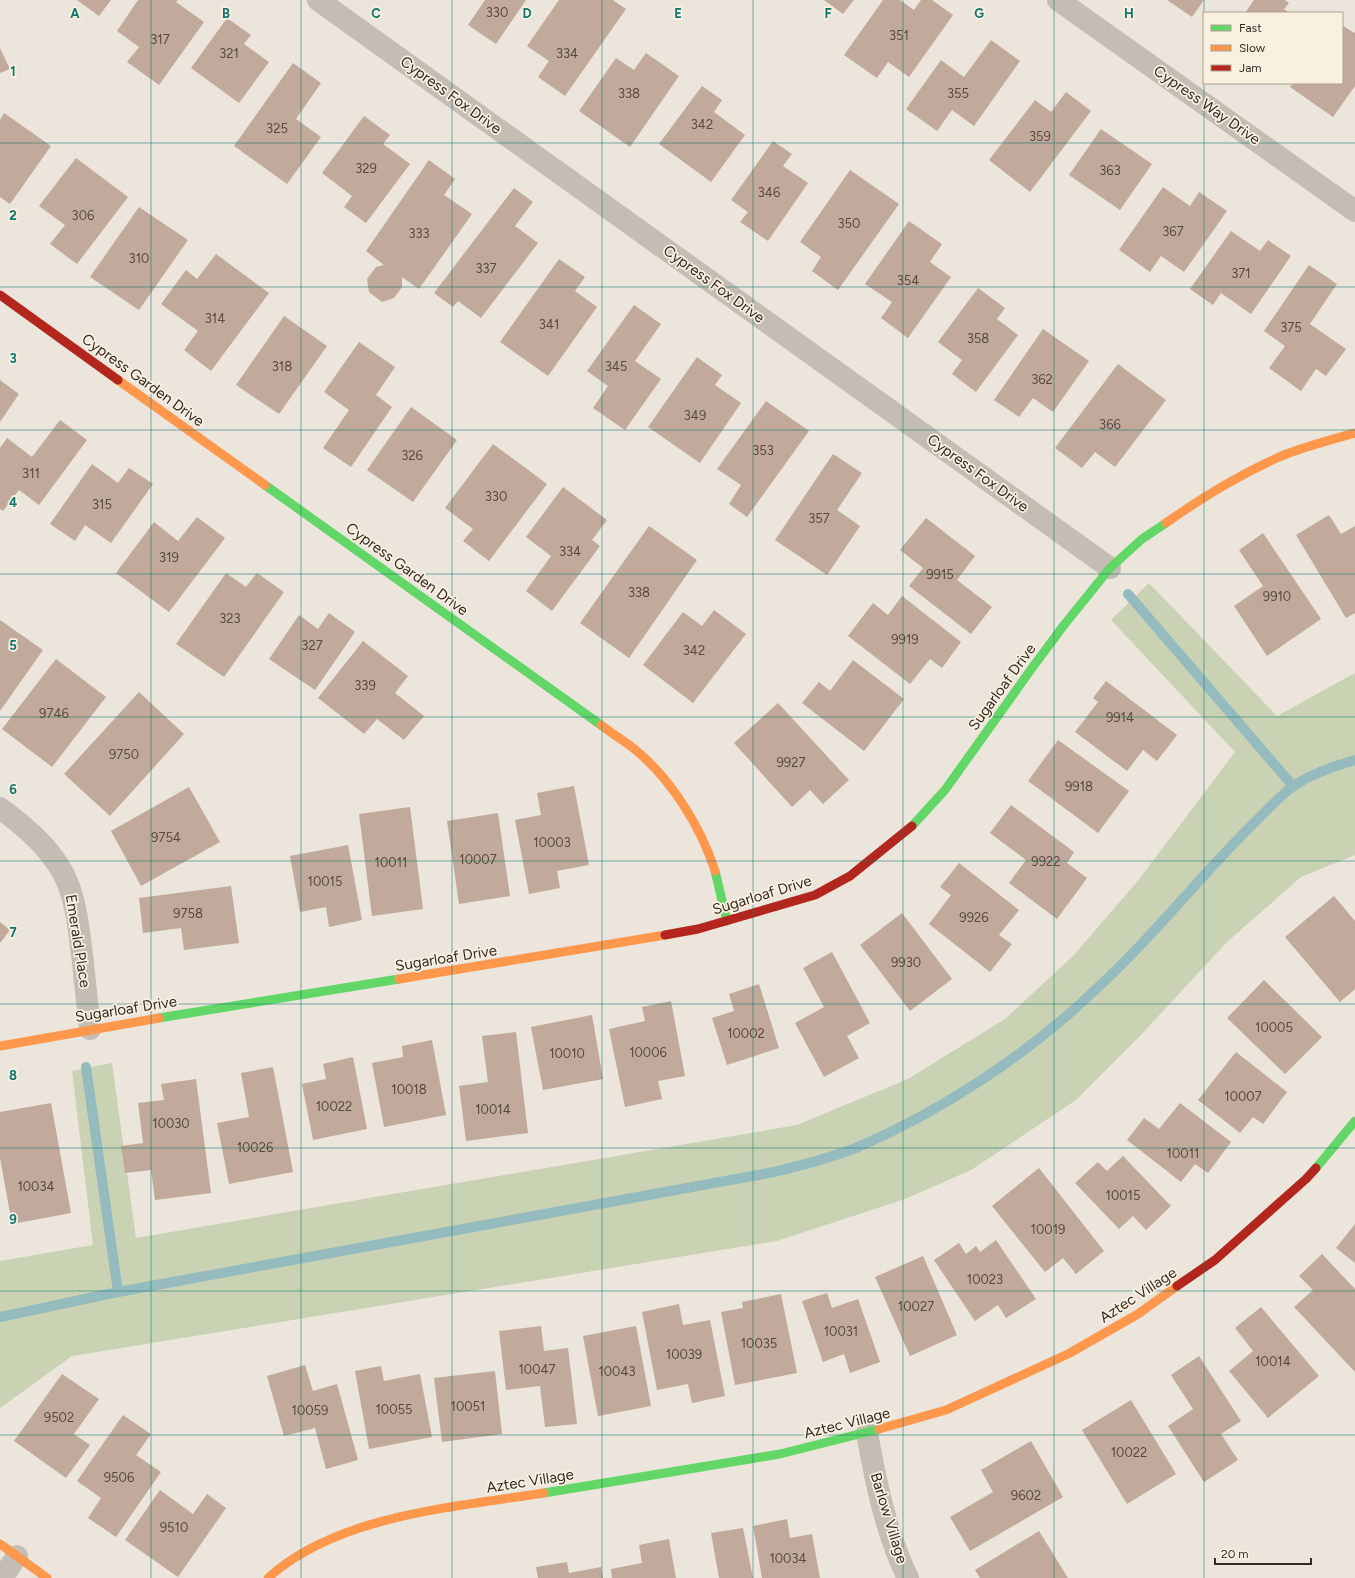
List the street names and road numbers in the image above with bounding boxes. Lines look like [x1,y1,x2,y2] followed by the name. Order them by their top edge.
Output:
[397,52,505,138] street label: Cypress Fox Drive
[1150,61,1264,149] street label: Cypress Way Drive
[660,241,768,327] street label: Cypress Fox Drive
[79,330,207,430] street label: Cypress Garden Drive
[924,430,1032,516] street label: Cypress Fox Drive
[343,519,471,619] street label: Cypress Garden Drive
[965,640,1039,734] street label: Sugarloaf Drive
[710,871,814,919] street label: Sugarloaf Drive
[62,893,94,989] street label: Emerald Place
[394,941,498,975] street label: Sugarloaf Drive
[74,992,178,1026] street label: Sugarloaf Drive
[1096,1263,1180,1327] street label: Aztec Village
[802,1404,892,1442] street label: Aztec Village
[485,1465,575,1497] street label: Aztec Village
[867,1470,911,1566] street label: Barlow Village

